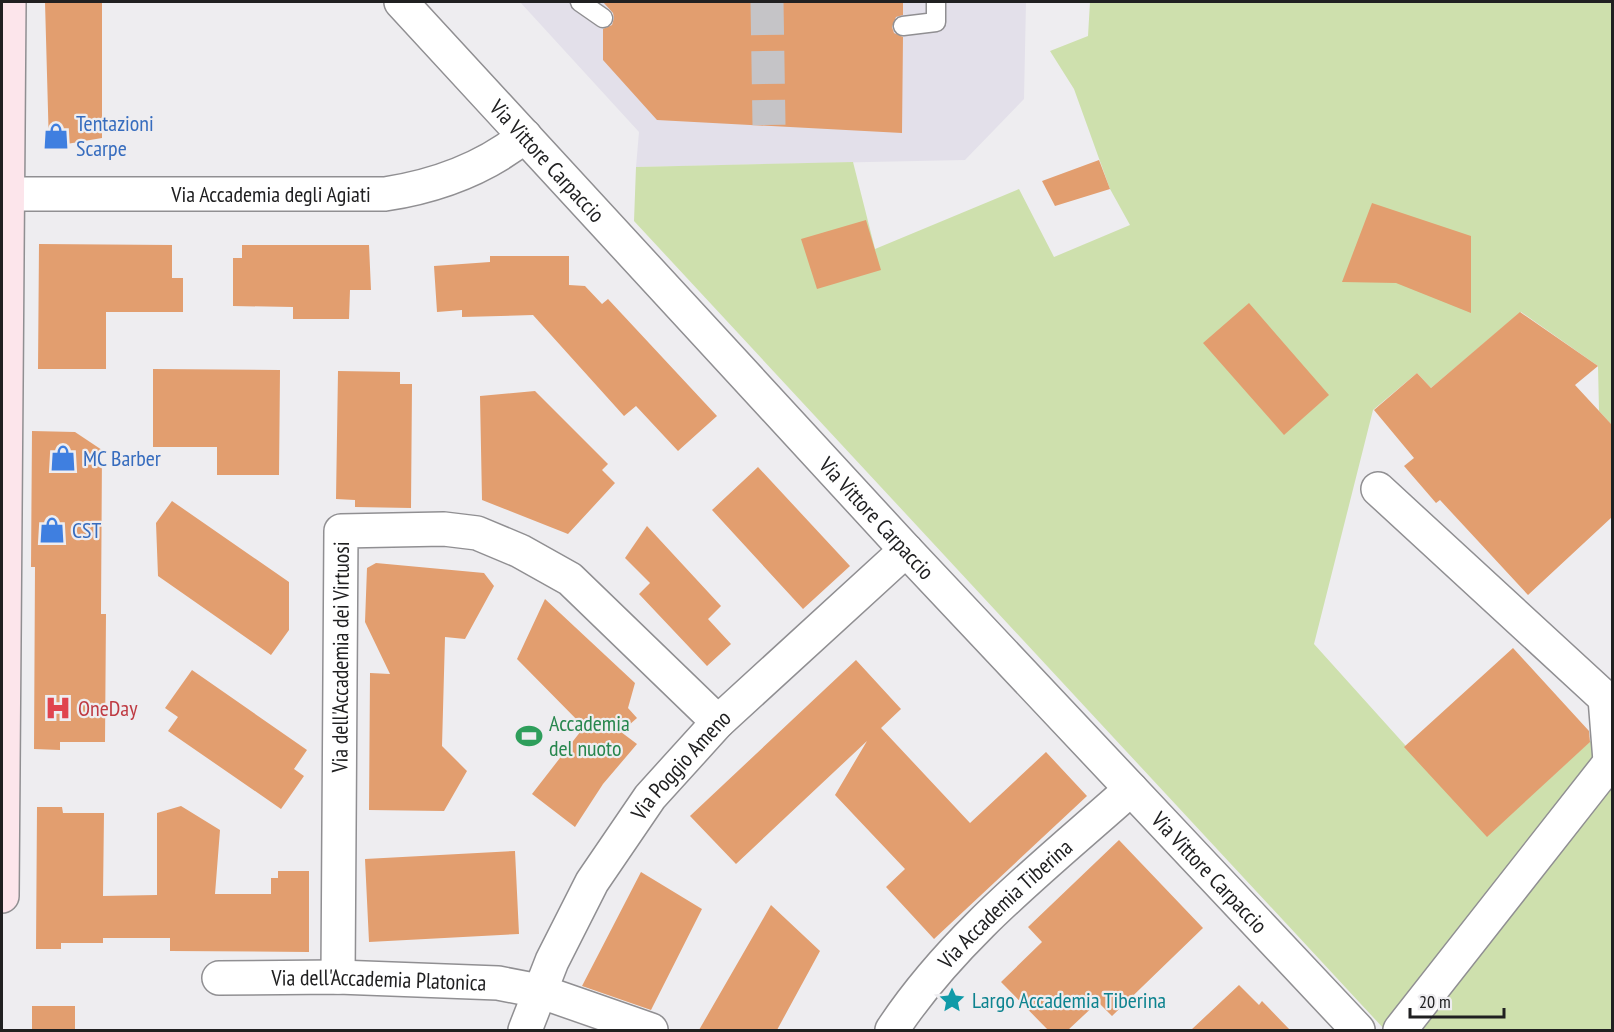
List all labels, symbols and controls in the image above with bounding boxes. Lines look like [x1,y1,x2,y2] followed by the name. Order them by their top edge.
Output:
[483,93,611,228] street label: Via Vittore Carpaccio
[76,109,154,162] place label: Tentazioni Scarpe
[41,121,71,151] shop icon: Tentazioni Scarpe
[170,180,371,208] street label: Via Accademia degli Agiati
[48,443,78,473] shop icon: MC Barber
[83,444,161,472] place label: MC Barber
[813,450,940,585] street label: Via Vittore Carpaccio
[37,515,67,545] shop icon: CST
[72,516,101,544] place label: CST
[325,541,355,774] street label: Via dell'Accademia dei Virtuosi
[43,693,73,723] hospital icon: OneDay
[78,694,138,722] place label: OneDay
[624,704,736,826] street label: Via Poggio Ameno
[549,709,630,762] place label: Accademia del nuoto
[514,721,544,751] sports icon: Accademia del nuoto
[1145,805,1273,939] street label: Via Vittore Carpaccio
[931,833,1078,975] street label: Via Accademia Tiberina
[270,963,487,997] street label: Via dell'Accademia Platonica
[1410,981,1504,1019] scale bar
[937,985,967,1015] place icon: Largo Accademia Tiberina
[972,986,1166,1014] place label: Largo Accademia Tiberina
[1419,990,1451,1013] text: 20 m

